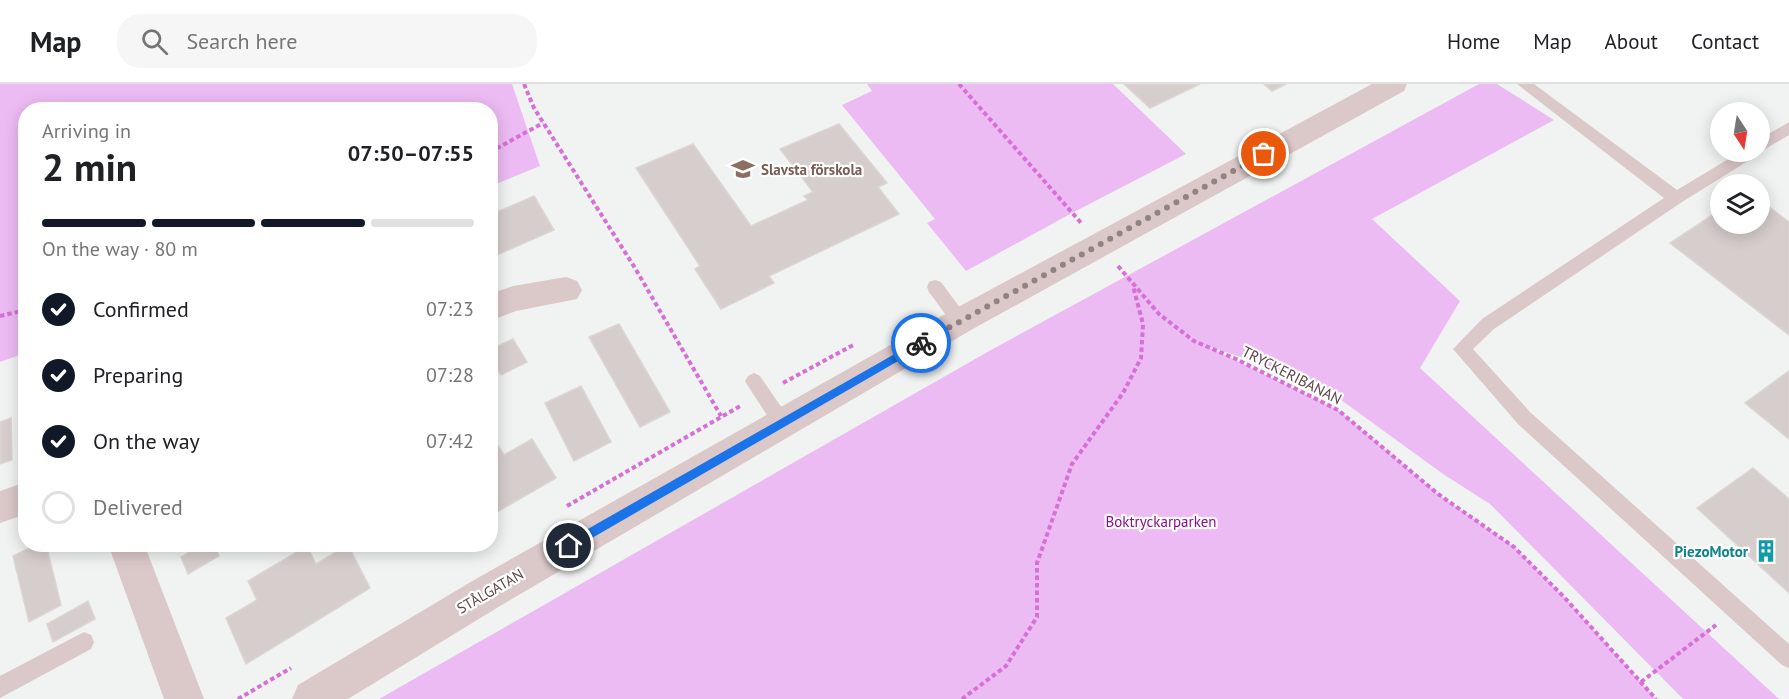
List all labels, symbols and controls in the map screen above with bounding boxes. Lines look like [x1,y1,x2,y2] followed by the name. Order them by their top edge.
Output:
[117,14,537,68] search box
[30,23,81,60] text: Map
[138,25,171,58] icon: search
[186,27,297,55] text: Search here
[1447,28,1500,55] text: Home
[1533,28,1572,55] text: Map
[1605,28,1658,55] text: About
[1691,28,1759,55] text: Contact
[1710,102,1770,162] north arrow
[1710,102,1770,234] map controls
[42,118,131,144] text: Arriving in
[1238,128,1289,179] pin
[1247,137,1280,170] icon: bag
[348,139,474,167] text: 07:50–07:55
[42,141,137,192] text: 2 min
[730,156,756,182] school or university icon: Slavsta förskola
[761,160,862,179] place label: Slavsta förskola
[1710,174,1770,234] button: layers
[42,236,198,262] text: On the way · 80 m
[42,293,75,326] icon: check
[93,295,189,323] text: Confirmed
[426,296,474,322] text: 07:23
[891,313,951,373] courier
[905,327,938,360] icon: bike
[1239,342,1345,408] street label: TRYCKERIBANAN
[42,359,75,392] icon: check
[93,361,183,389] text: Preparing
[426,362,474,388] text: 07:28
[42,425,75,458] icon: check
[93,427,200,455] text: On the way
[426,428,474,454] text: 07:42
[93,493,183,521] text: Delivered
[1106,512,1216,531] park label: Boktryckarparken
[543,520,594,571] pin
[552,529,585,562] icon: home
[1753,538,1779,564] building icon: PiezoMotor
[1674,542,1749,561] place label: PiezoMotor
[453,564,527,618] street label: STÅLGATAN

